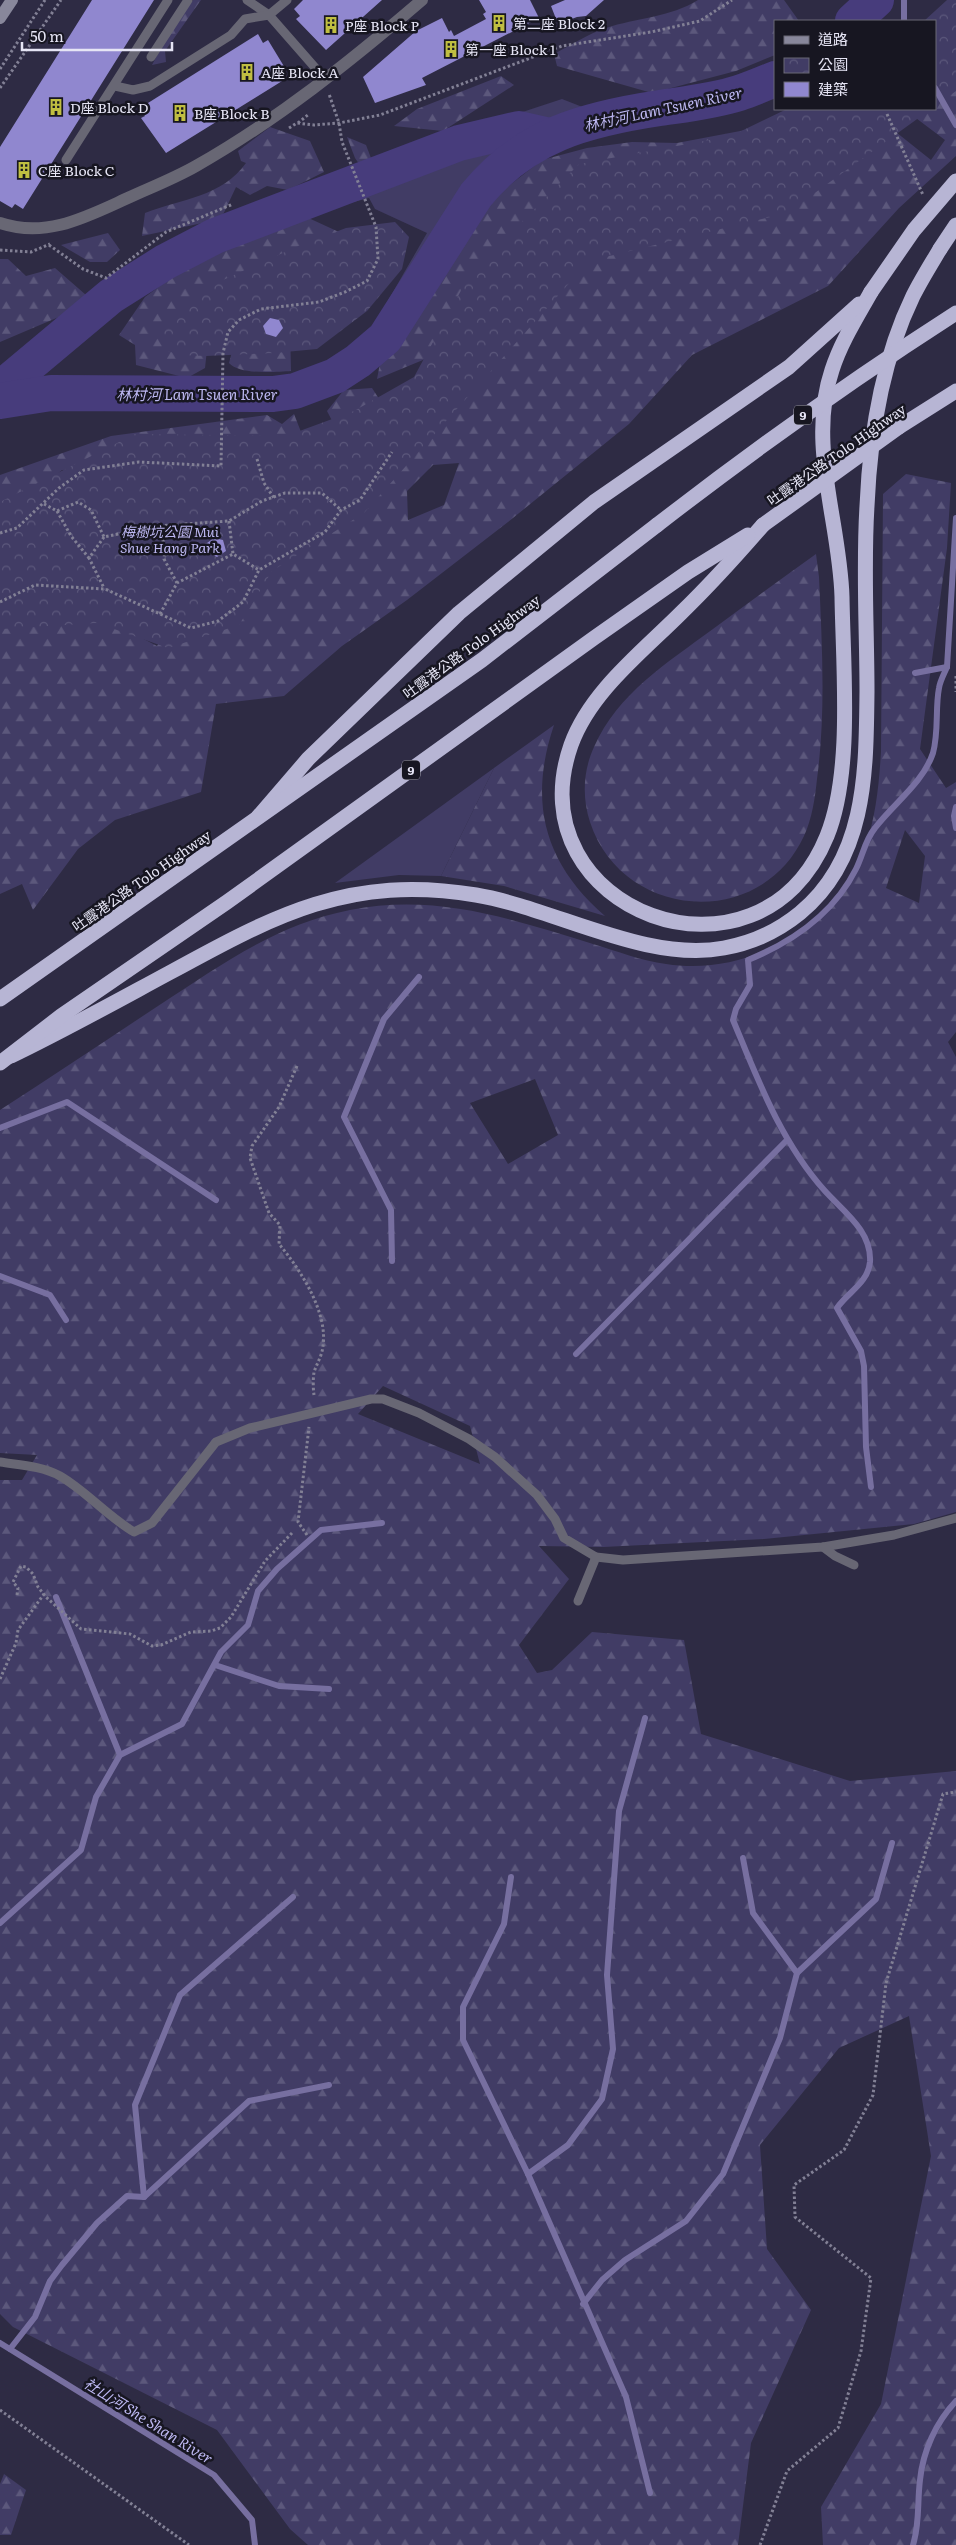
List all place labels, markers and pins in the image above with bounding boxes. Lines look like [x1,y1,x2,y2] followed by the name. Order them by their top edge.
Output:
[489,13,509,33] building icon: 第二座 Block 2
[513,13,605,33] place label: 第二座 Block 2
[321,15,341,35] building icon: P座 Block P
[345,15,419,35] place label: P座 Block P
[441,39,461,59] building icon: 第一座 Block 1
[465,39,556,59] place label: 第一座 Block 1
[237,62,257,82] building icon: A座 Block A
[261,62,339,82] place label: A座 Block A
[46,97,66,117] building icon: D座 Block D
[70,97,149,117] place label: D座 Block D
[170,103,190,123] building icon: B座 Block B
[194,103,270,123] place label: B座 Block B
[14,160,34,180] building icon: C座 Block C
[38,160,115,180] place label: C座 Block C

